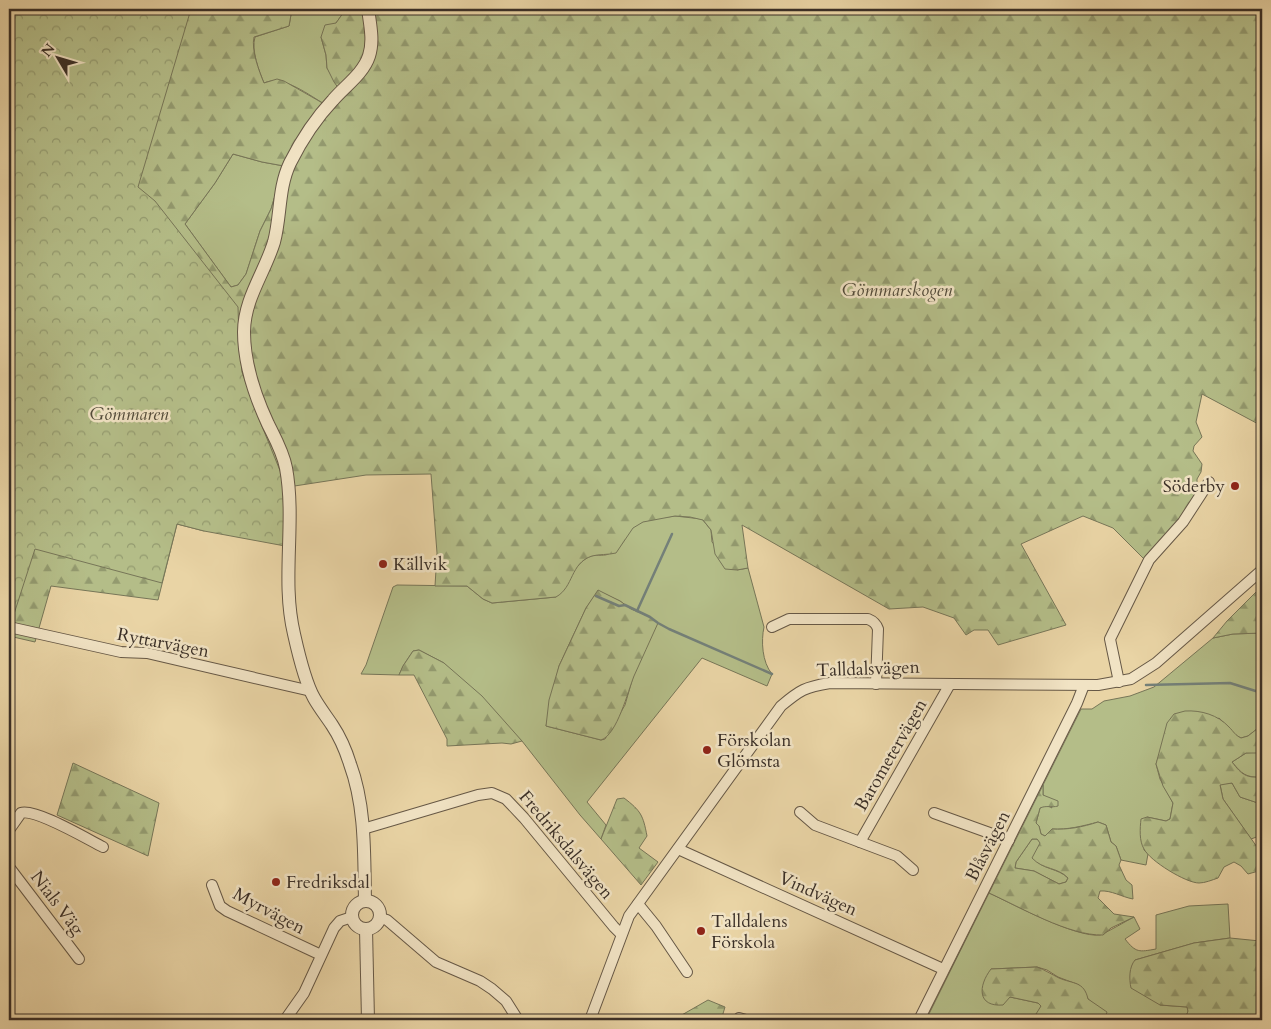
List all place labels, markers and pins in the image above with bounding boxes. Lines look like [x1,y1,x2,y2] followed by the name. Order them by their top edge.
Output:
[1163,474,1225,499] place label: Söderby
[1229,480,1241,492] marker: Söderby
[393,552,448,577] place label: Källvik
[377,558,389,570] marker: Källvik
[717,728,792,774] place label: Förskolan Glömsta
[701,744,713,756] marker: Förskolan Glömsta
[286,870,370,895] place label: Fredriksdal
[270,876,282,888] marker: Fredriksdal
[711,909,788,955] place label: Talldalens Förskola
[695,925,707,937] marker: Talldalens Förskola

